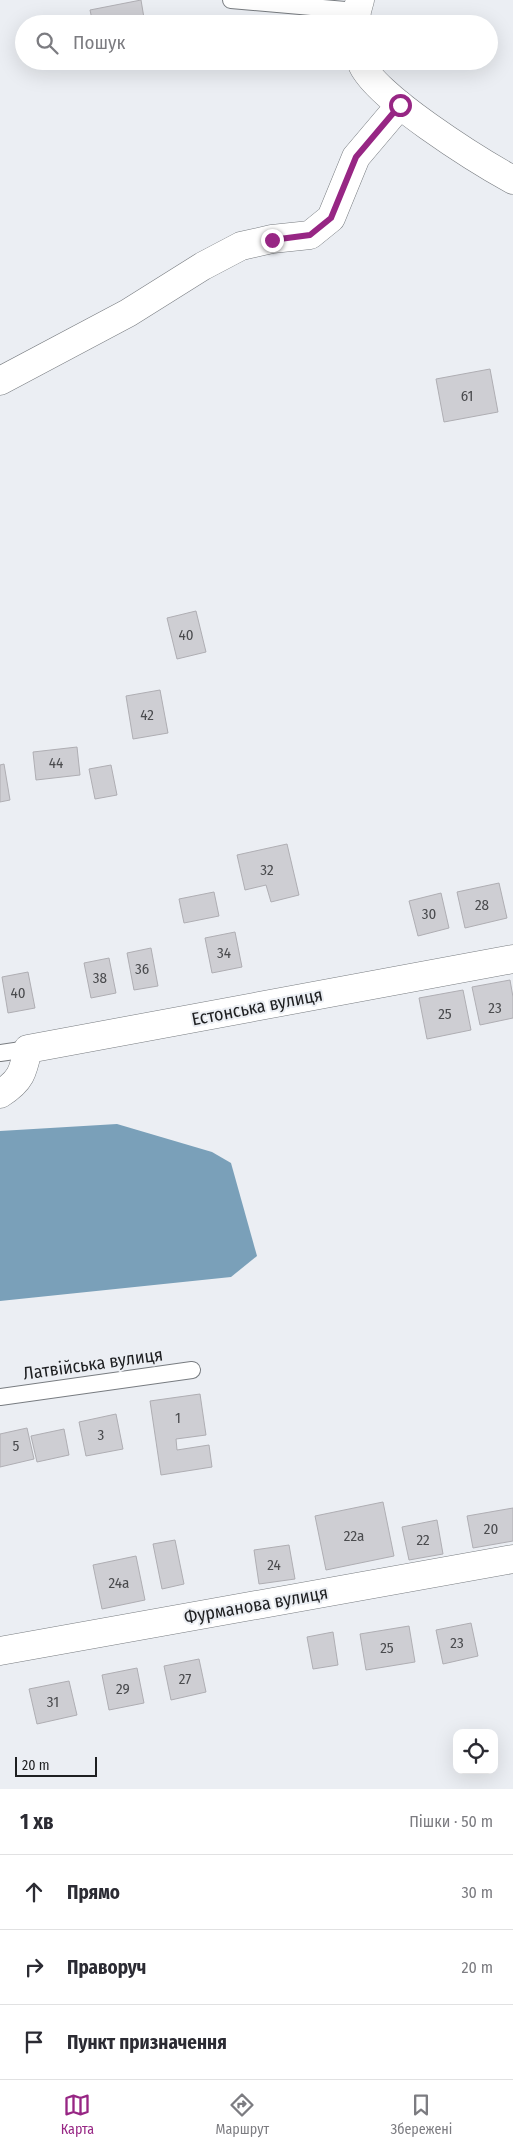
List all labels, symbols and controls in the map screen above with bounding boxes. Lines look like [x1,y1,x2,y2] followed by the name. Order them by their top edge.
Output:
[15,15,498,70] search box
[33,29,61,57] icon: search
[73,31,125,54] text: Пошук
[389,94,412,117] route start
[261,229,284,252] route end
[461,387,473,405] house number: 61
[178,626,194,644] house number: 40
[140,706,154,724] house number: 42
[49,754,63,772] house number: 44
[260,861,274,879] house number: 32
[475,896,489,914] house number: 28
[422,905,436,923] house number: 30
[217,944,231,962] house number: 34
[135,960,149,978] house number: 36
[93,969,107,987] house number: 38
[10,984,26,1002] house number: 40
[190,984,324,1030] street label: Естонська вулиця
[488,999,502,1017] house number: 23
[438,1005,452,1023] house number: 25
[22,1343,164,1385] street label: Латвiйська вулиця
[175,1409,181,1427] house number: 1
[98,1426,105,1444] house number: 3
[13,1437,20,1455] house number: 5
[484,1520,498,1538] house number: 20
[344,1527,364,1545] house number: 22а
[416,1531,430,1549] house number: 22
[267,1556,281,1574] house number: 24
[109,1574,129,1592] house number: 24а
[182,1582,330,1628] street label: Фурманова вулиця
[450,1634,464,1652] house number: 23
[380,1639,394,1657] house number: 25
[179,1670,191,1688] house number: 27
[116,1680,130,1698] house number: 29
[47,1693,59,1711] house number: 31
[453,1729,498,1774] map controls
[453,1729,498,1774] button: locate
[15,1754,98,1777] scale bar
[22,1757,50,1774] text: 20 m
[20,1809,54,1835] text: 1 хв
[409,1812,493,1831] text: Пішки · 50 m
[20,1878,48,1906] icon: ahead
[67,1881,120,1904] text: Прямо
[461,1883,493,1902] text: 30 m
[20,1953,48,1981] icon: right
[67,1956,146,1979] text: Праворуч
[462,1958,493,1977] text: 20 m
[20,2028,48,2056] icon: arrive
[67,2031,227,2054] text: Пункт призначення
[61,2091,94,2138] tab: Карта
[216,2091,269,2138] tab: Маршрут
[390,2091,452,2138] tab: Збережені

